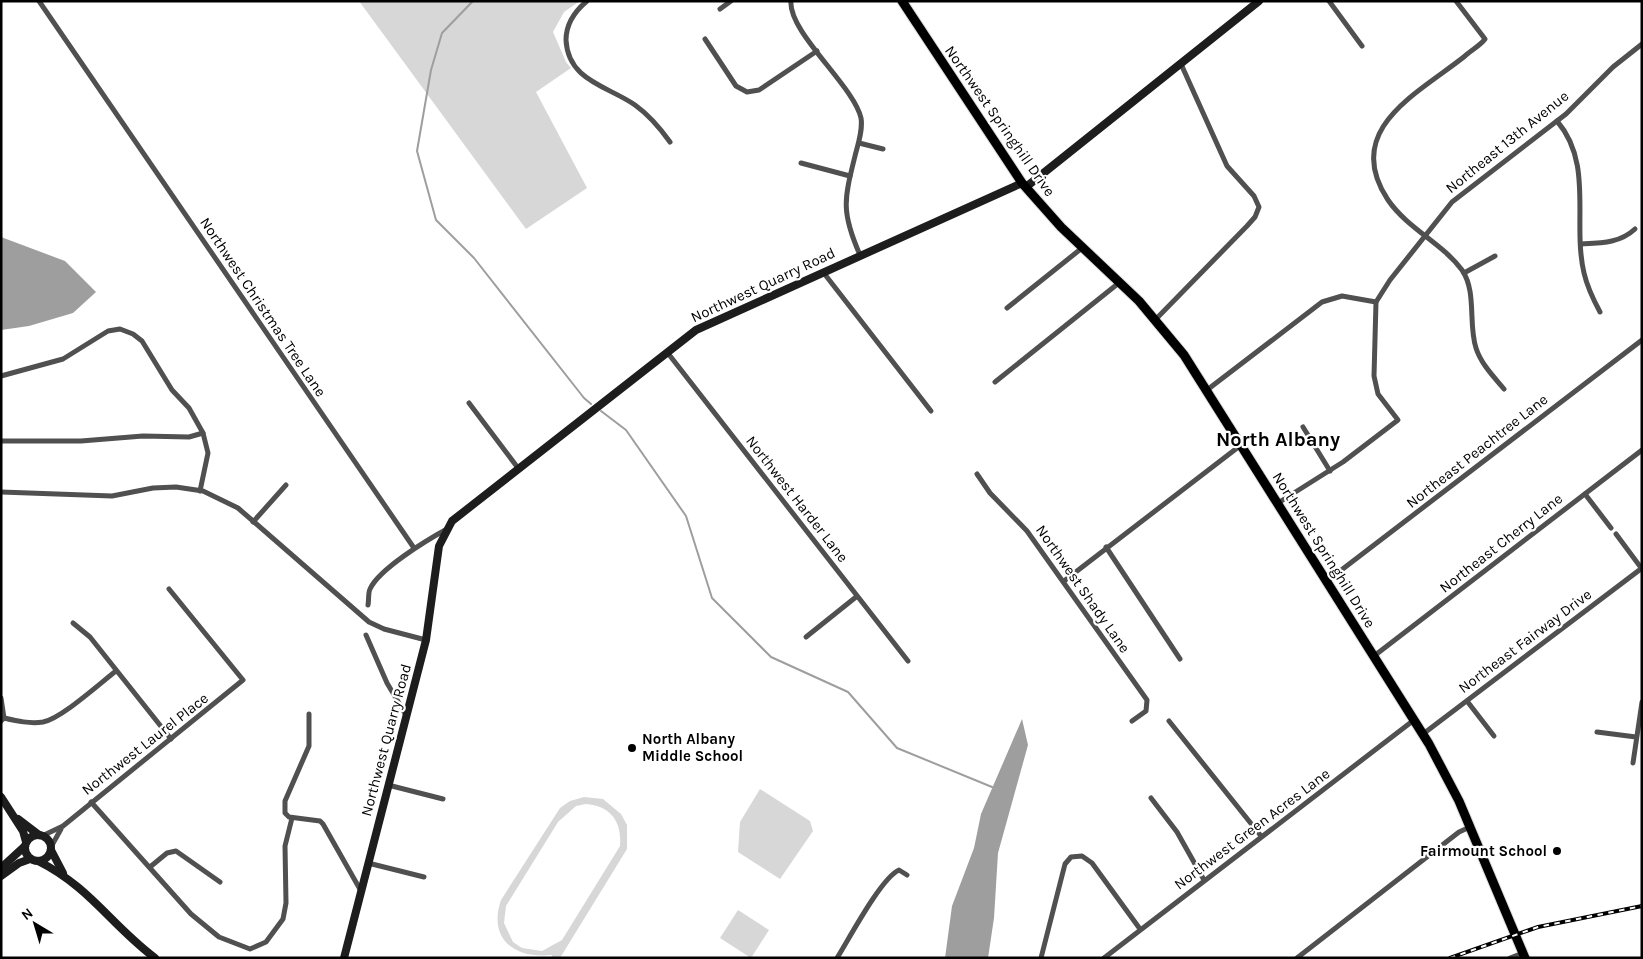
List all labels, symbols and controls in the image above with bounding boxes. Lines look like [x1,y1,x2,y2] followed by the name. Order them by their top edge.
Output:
[941,42,1059,200] street label: Northwest Springhill Drive
[1442,87,1572,197] street label: Northeast 13th Avenue
[196,214,330,400] street label: Northwest Christmas Tree Lane
[688,244,838,326] street label: Northwest Quarry Road
[1403,390,1551,512] street label: Northeast Peachtree Lane
[1216,428,1340,451] district label: North Albany
[742,432,852,566] street label: Northwest Harder Lane
[1269,469,1379,631] street label: Northwest Springhill Drive
[1436,489,1566,597] street label: Northeast Cherry Lane
[1032,522,1134,656] street label: Northwest Shady Lane
[1455,585,1595,697] street label: Northeast Fairway Drive
[357,662,415,818] street label: Northwest Quarry Road
[78,689,212,799] street label: Northwest Laurel Place
[642,730,743,765] place label: North Albany Middle School
[626,742,638,754] marker: North Albany Middle School
[1171,765,1333,893] street label: Northwest Green Acres Lane
[1420,842,1547,860] place label: Fairmount School
[1551,845,1563,857] marker: Fairmount School
[10,899,60,949] north arrow
[18,904,36,924] text: N

